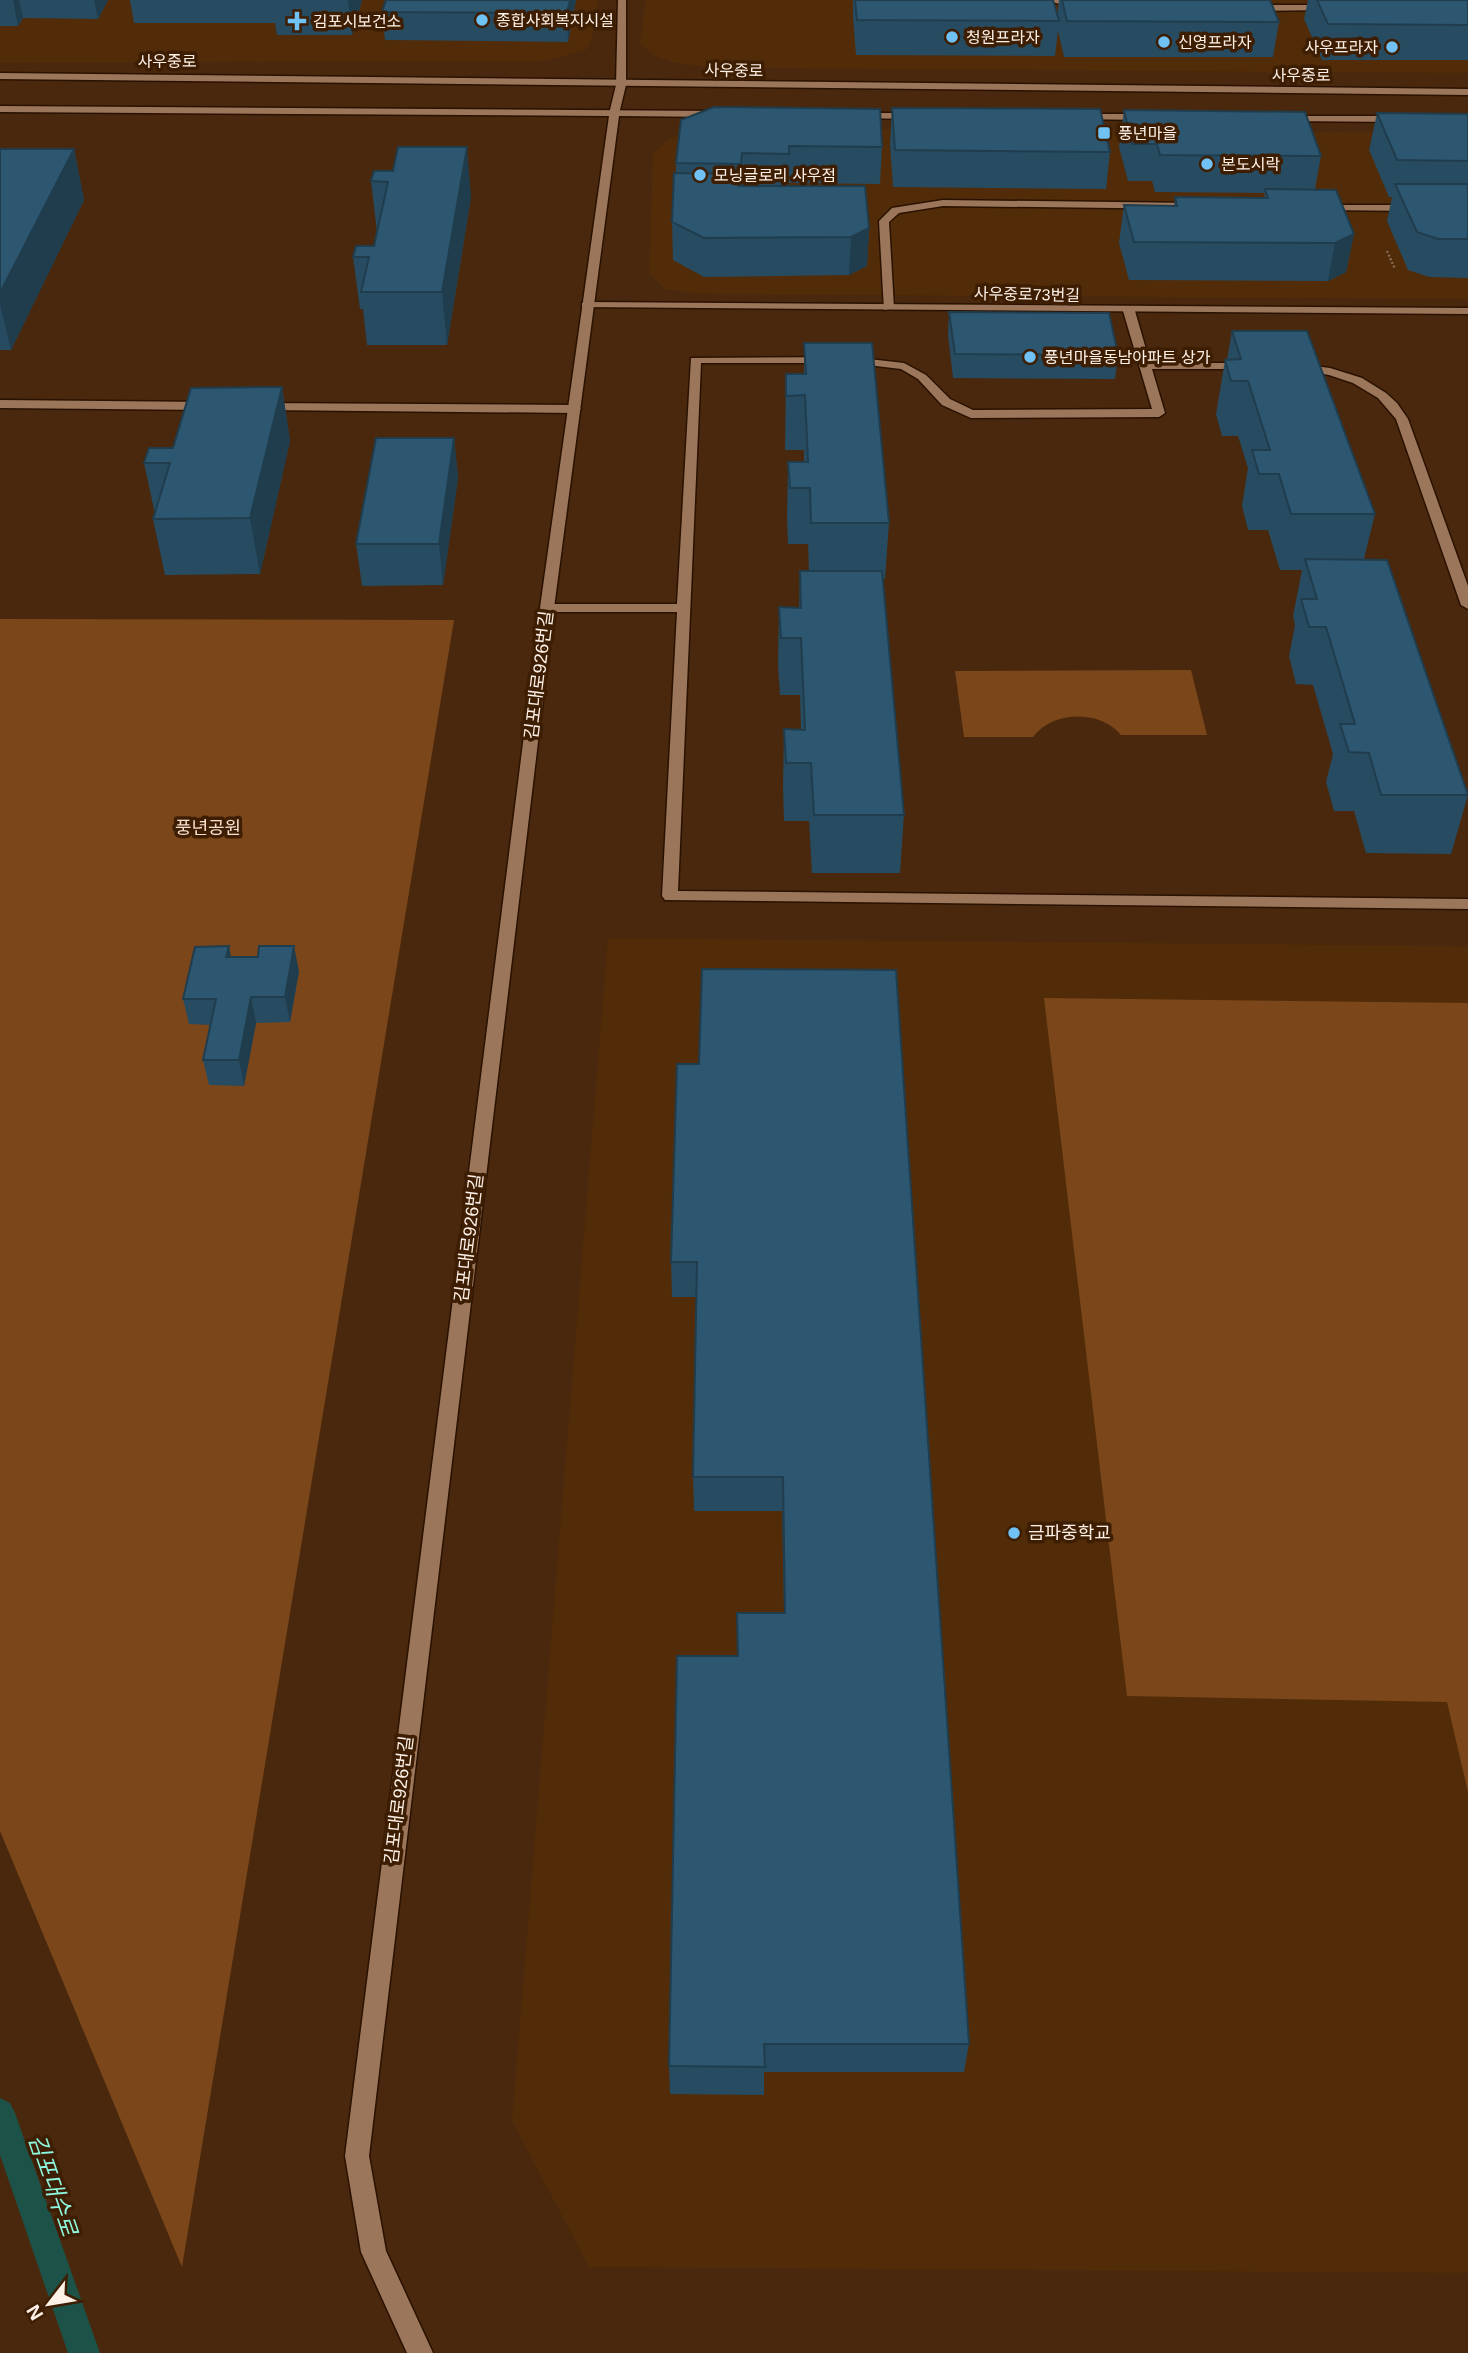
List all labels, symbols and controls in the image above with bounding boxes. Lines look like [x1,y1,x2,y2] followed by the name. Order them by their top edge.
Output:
[287,11,307,31] marker: 김포시보건소
[474,12,490,28] marker: 종합사회복지시설
[496,12,614,29] place label: 종합사회복지시설
[313,13,401,30] place label: 김포시보건소
[944,29,960,45] marker: 청원프라자
[966,29,1040,46] place label: 청원프라자
[1156,34,1172,50] marker: 신영프라자
[1178,34,1252,51] place label: 신영프라자
[1304,39,1378,56] place label: 사우프라자
[1384,39,1400,55] marker: 사우프라자
[138,53,197,70] street label: 사우중로
[704,61,764,80] street label: 사우중로
[1272,67,1331,84] street label: 사우중로
[1096,125,1112,141] marker: 풍년마을
[1118,125,1177,142] place label: 풍년마을
[1199,156,1215,172] marker: 본도시락
[1221,156,1280,173] place label: 본도시락
[692,167,708,183] marker: 모닝글로리 사우점
[714,167,836,184] place label: 모닝글로리 사우점
[974,285,1080,304] street label: 사우중로73번길
[1022,349,1038,365] marker: 풍년마을동남아파트 상가
[1044,349,1211,366] place label: 풍년마을동남아파트 상가
[521,610,557,740] street label: 김포대로926번길
[175,818,241,838] park label: 풍년공원
[451,1173,487,1303] street label: 김포대로926번길
[1028,1523,1111,1543] place label: 금파중학교
[1006,1525,1022,1541] marker: 금파중학교
[381,1735,417,1865] street label: 김포대로926번길
[23,2131,83,2241] water label: 김포대수로
[14,2269,84,2339] north arrow
[22,2301,47,2324] text: N

